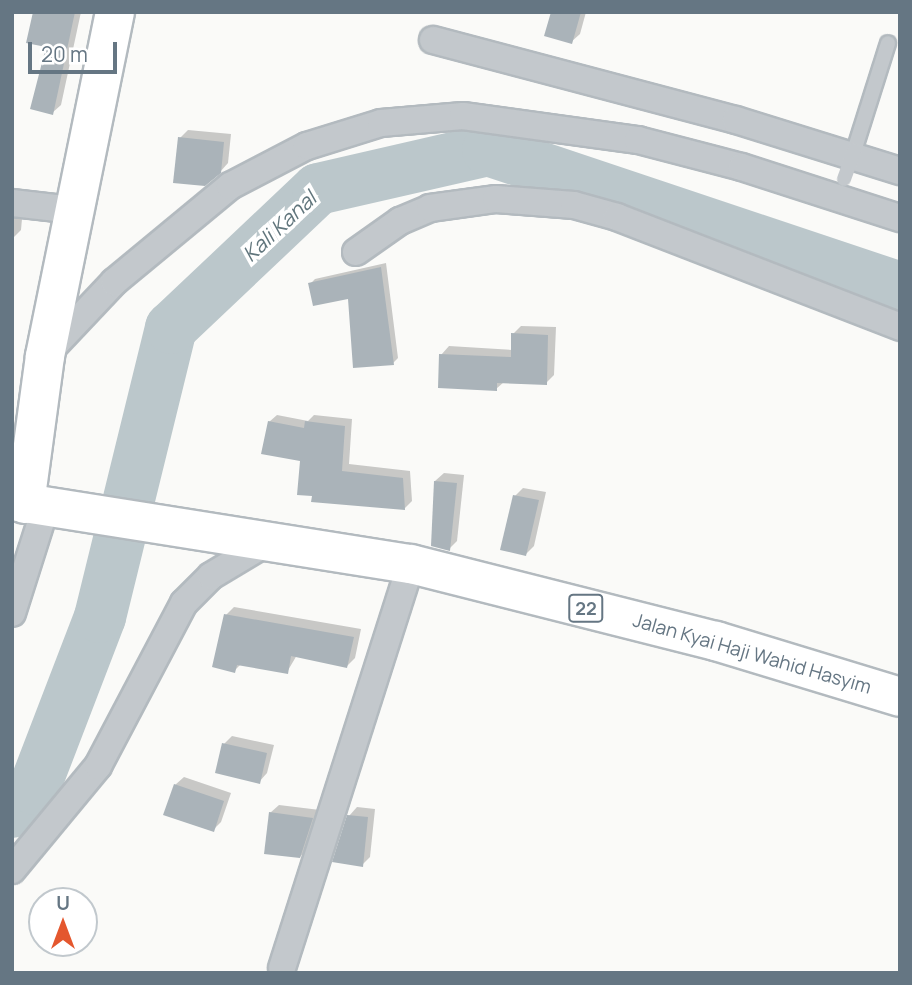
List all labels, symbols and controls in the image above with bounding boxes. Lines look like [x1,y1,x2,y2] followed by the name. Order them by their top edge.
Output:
[32,28,121,72] scale bar
[41,40,88,68] text: 20 m
[237,186,321,266] water label: Kali Kanal
[567,594,605,622] road number: 22
[630,609,874,699] street label: Jalan Kyai Haji Wahid Hasyim
[28,887,98,957] north arrow
[56,890,70,916] text: U

